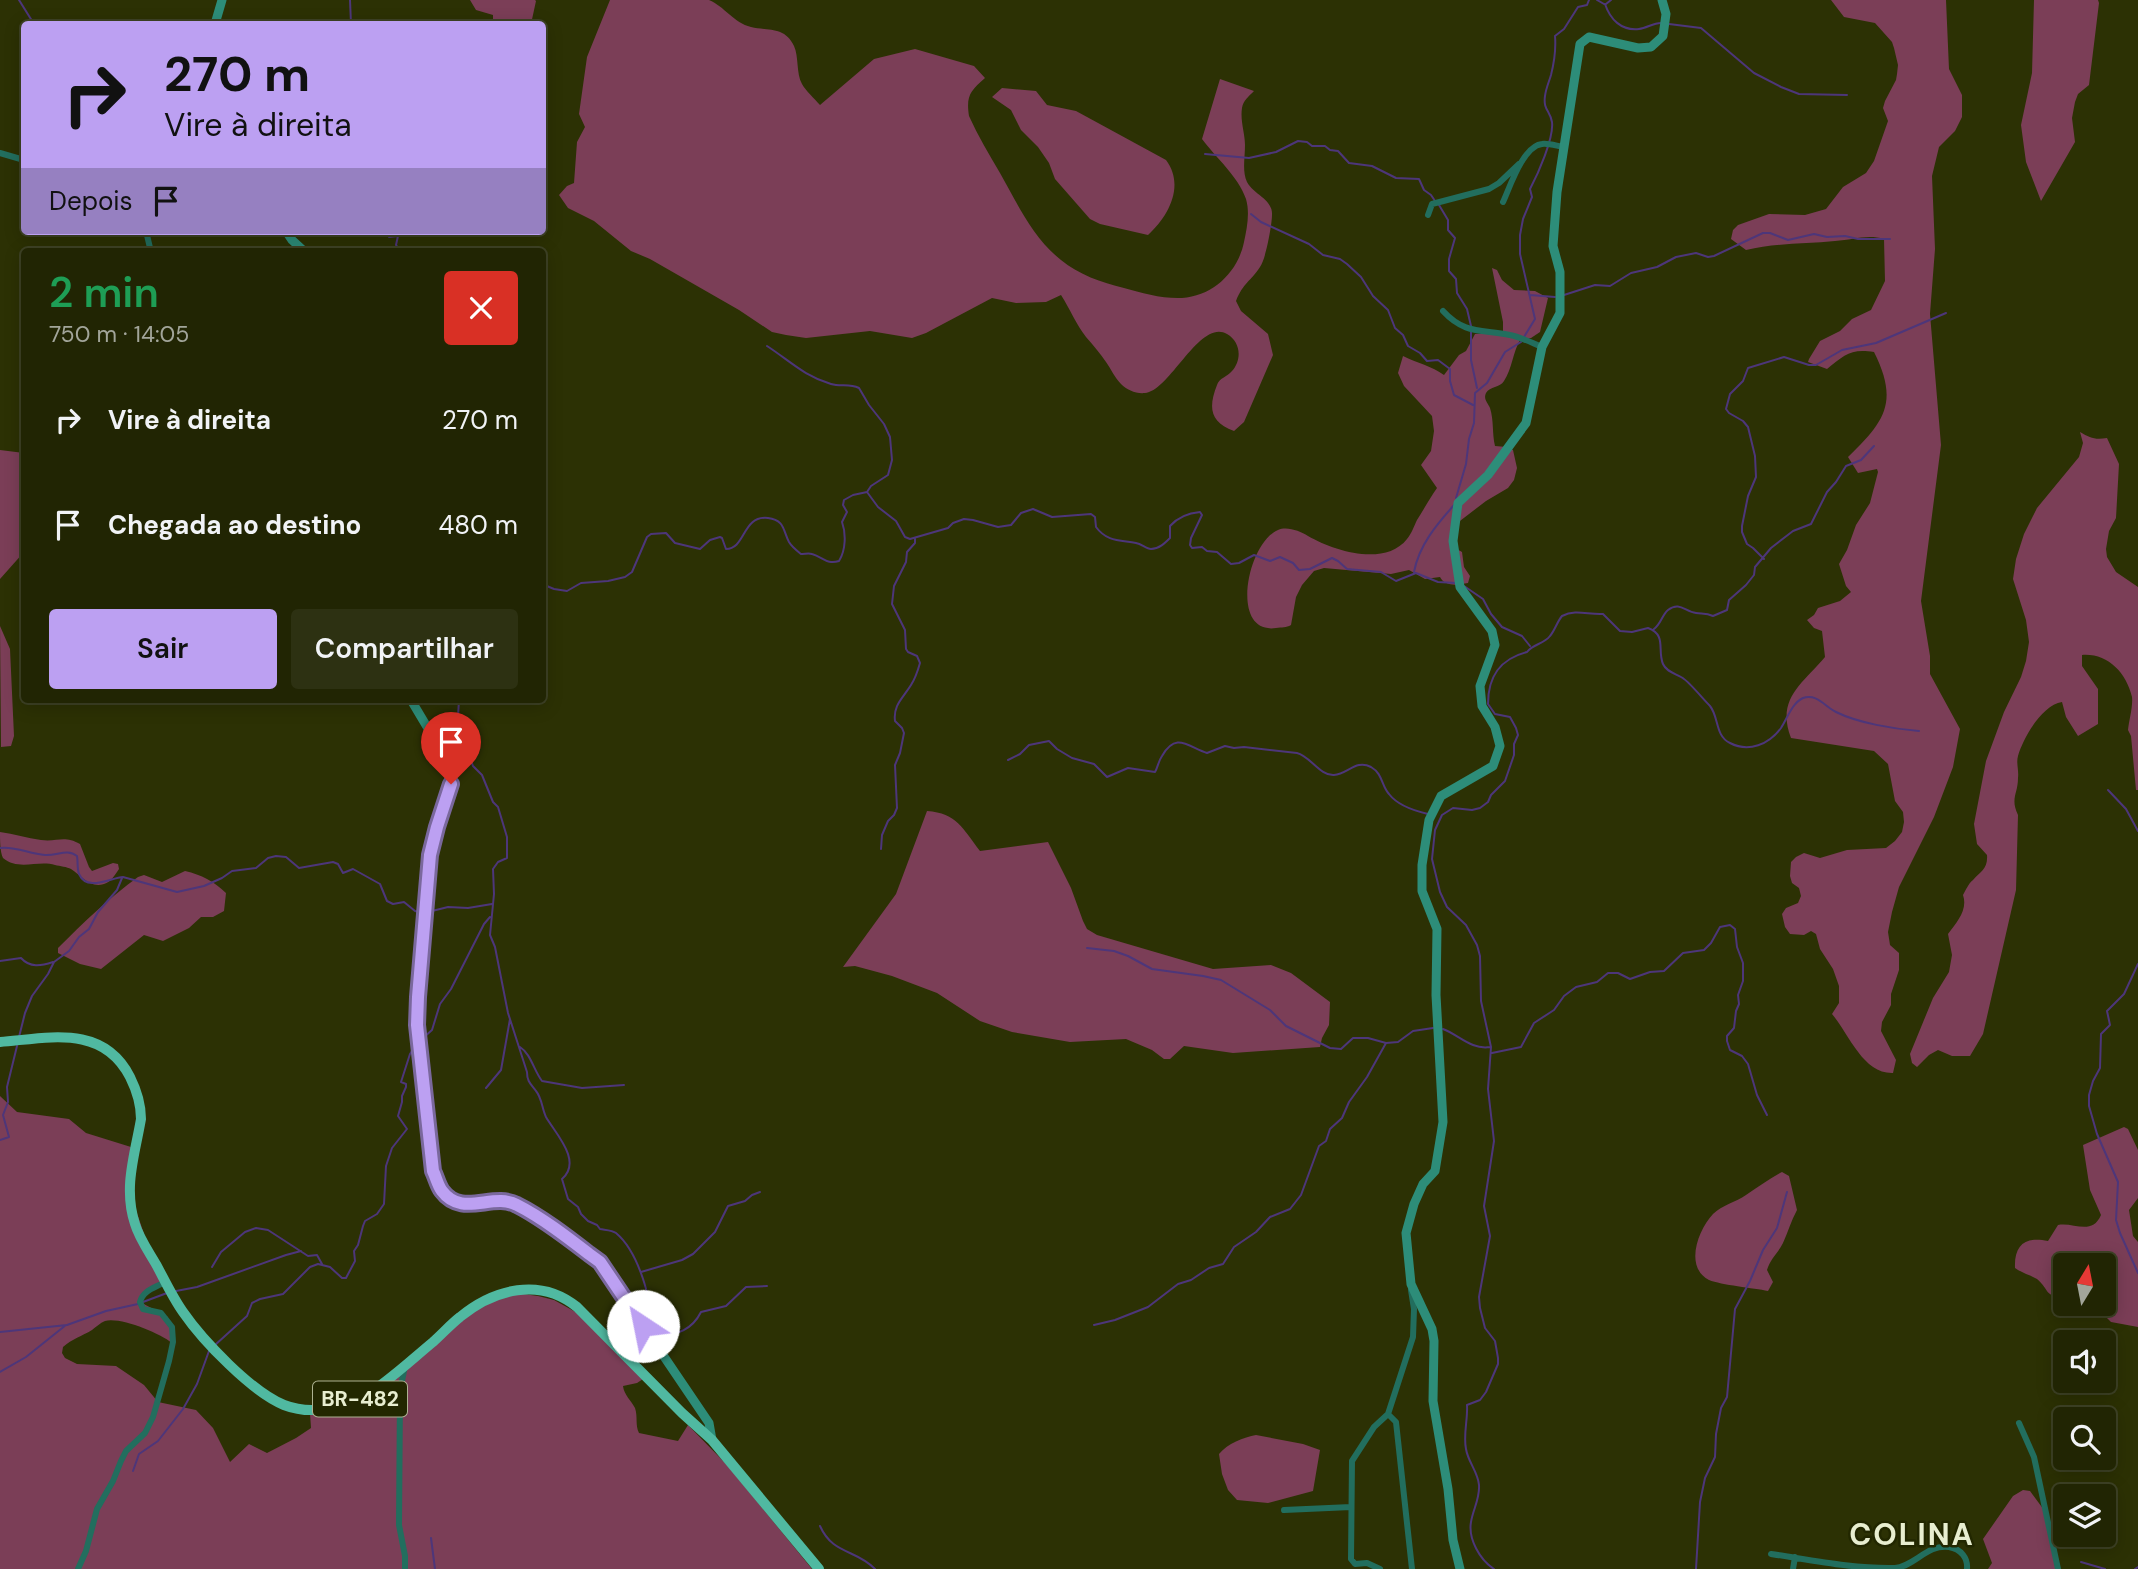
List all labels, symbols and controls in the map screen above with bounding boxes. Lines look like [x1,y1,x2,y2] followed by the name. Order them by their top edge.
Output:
[164,42,310,106] text: 270 m
[49,49,140,140] icon: right
[164,104,352,146] text: Vire à direita
[147,182,185,220] icon: arrive
[49,184,133,218] text: Depois
[49,265,159,320] text: 2 min
[444,271,518,345] button: close
[49,319,189,349] text: 750 m · 14:05
[49,401,87,439] icon: right
[108,403,271,437] text: Vire à direita
[442,403,518,437] text: 270 m
[49,506,87,544] icon: arrive
[108,508,361,542] text: Chegada ao destino
[439,508,518,542] text: 480 m
[49,609,277,689] button: Sair
[291,609,518,689] button: Compartilhar
[421,712,481,784] pin
[432,723,470,761] icon: arrive
[2053,1253,2116,1316] north arrow
[2053,1253,2116,1547] map controls
[606,1289,680,1363] position arrow
[2053,1330,2116,1393] button: sound
[313,1382,407,1416] road number: BR-482
[2053,1407,2116,1470] button: search
[2053,1484,2116,1547] button: layers
[1849,1515,1975,1554] district label: COLINA

